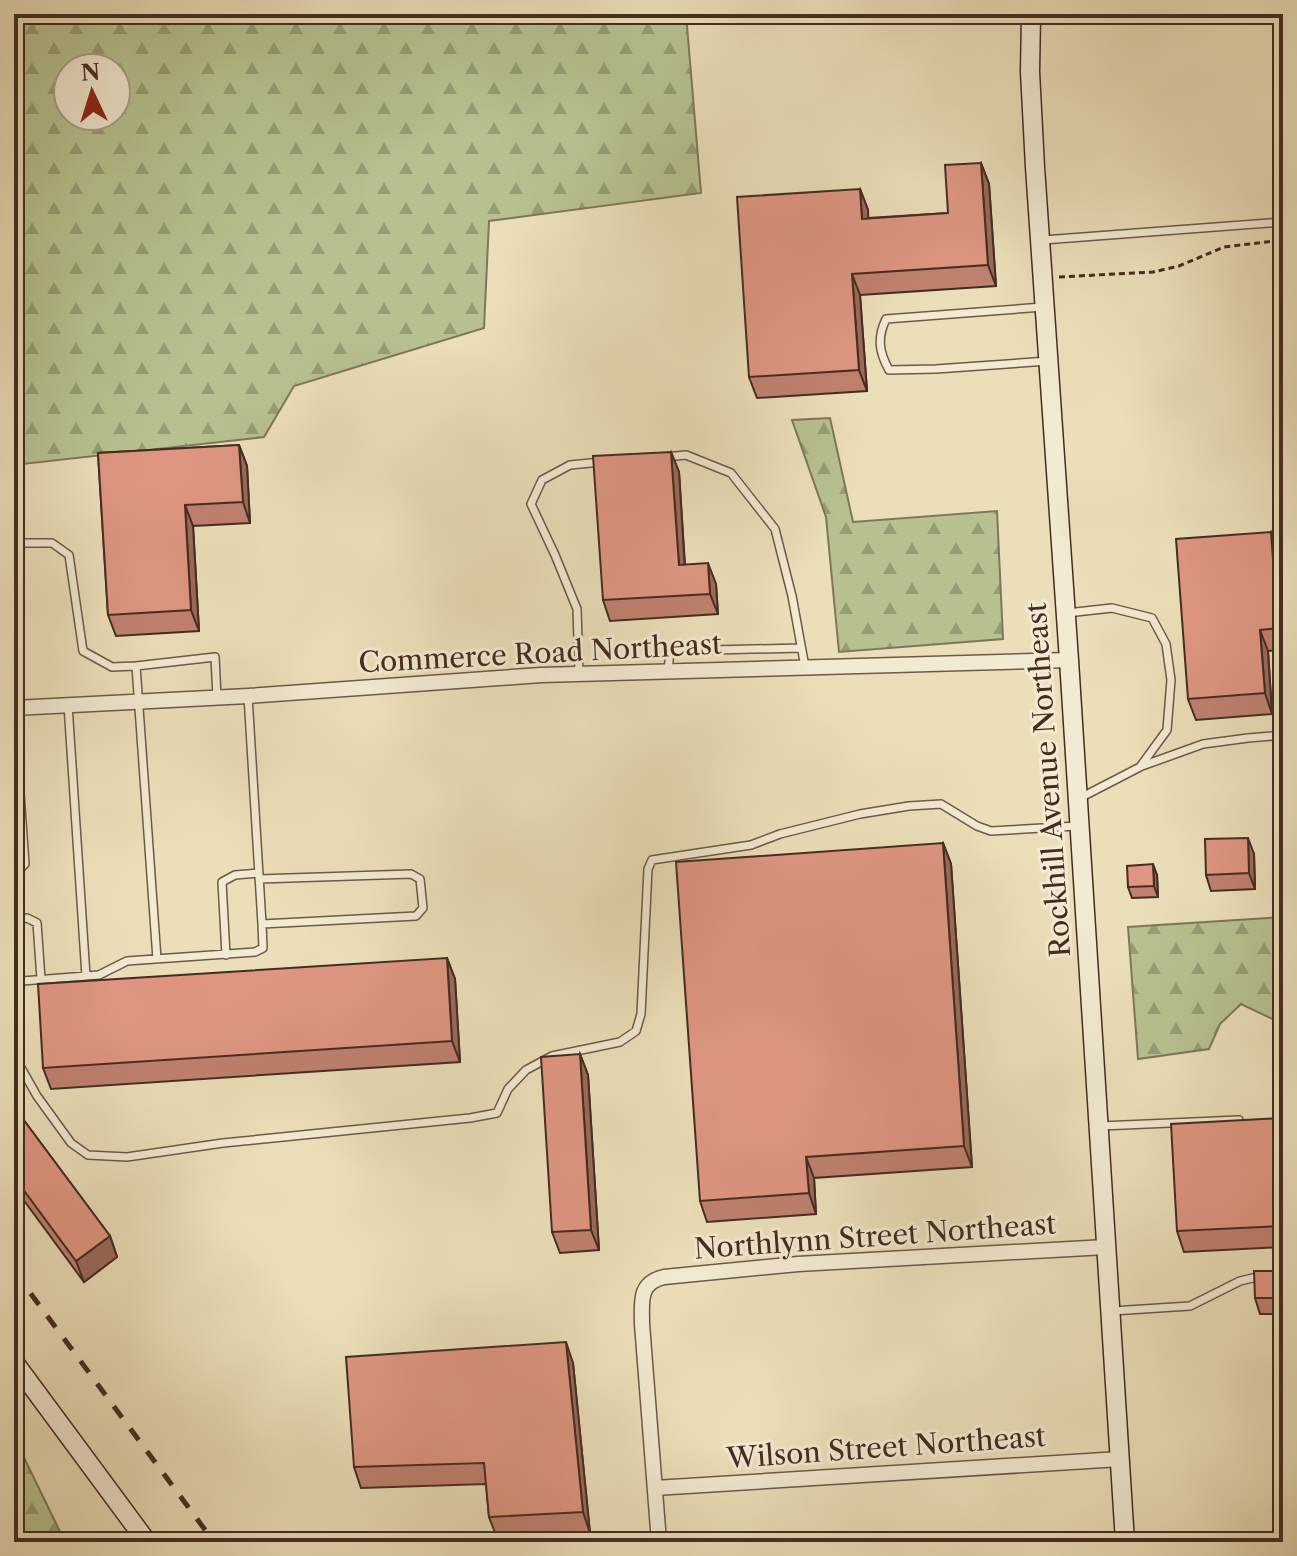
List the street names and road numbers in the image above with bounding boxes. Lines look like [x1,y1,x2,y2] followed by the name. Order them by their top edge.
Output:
[1019,601,1077,958] street label: Rockhill Avenue Northeast
[358,627,723,679] street label: Commerce Road Northeast
[693,1206,1057,1266] street label: Northlynn Street Northeast
[724,1419,1047,1475] street label: Wilson Street Northeast

